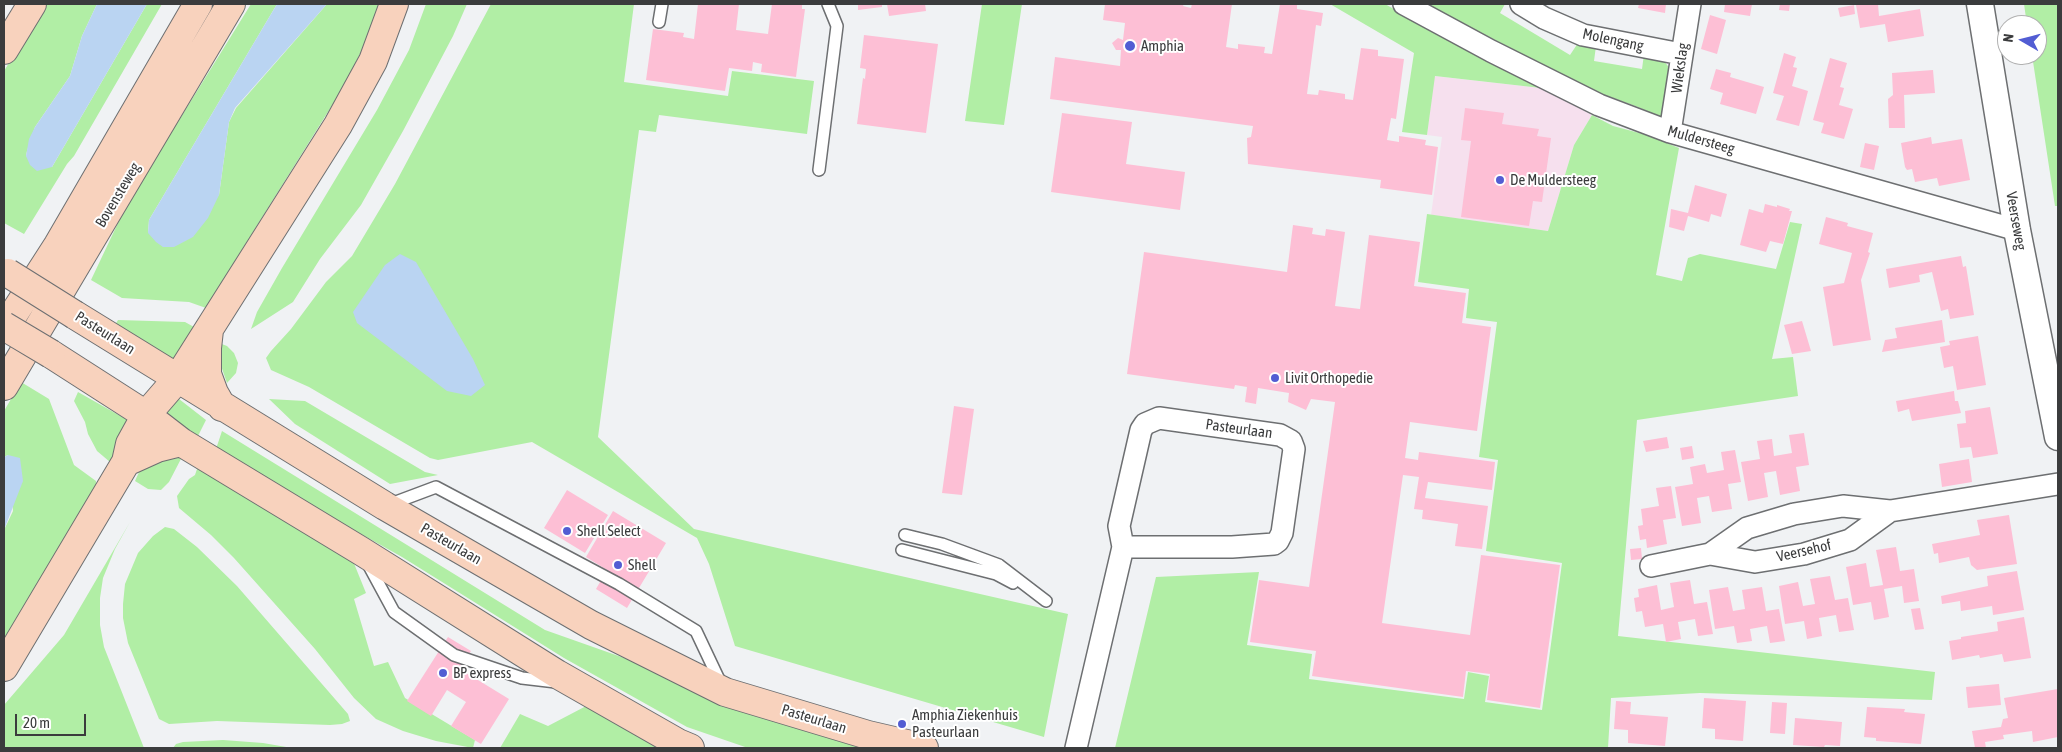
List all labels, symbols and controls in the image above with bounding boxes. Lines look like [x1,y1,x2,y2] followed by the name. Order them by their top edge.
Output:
[1997,15,2047,65] north arrow
[1581,25,1645,55] street label: Molengang
[2000,33,2017,43] text: N
[1141,37,1184,55] place label: Amphia
[1123,39,1137,53] marker: Amphia
[1668,42,1692,94] street label: Wiekslag
[1665,122,1737,158] street label: Muldersteeg
[92,159,144,231] street label: Bovensteweg
[1510,171,1596,189] place label: De Muldersteeg
[1494,174,1506,186] marker: De Muldersteeg
[2002,190,2030,252] street label: Veerseweg
[72,308,138,358] street label: Pasteurlaan
[1285,369,1373,387] place label: Livit Orthopedie
[1269,372,1281,384] marker: Livit Orthopedie
[1204,415,1274,443] street label: Pasteurlaan
[417,519,485,569] street label: Pasteurlaan
[577,522,641,540] place label: Shell Select
[561,525,573,537] marker: Shell Select
[1775,536,1833,566] street label: Veersehof
[628,556,656,574] place label: Shell
[612,559,624,571] marker: Shell
[453,664,511,682] place label: BP express
[437,667,449,679] marker: BP express
[779,701,849,737] street label: Pasteurlaan
[18,704,89,736] scale bar
[912,706,1018,741] place label: Amphia Ziekenhuis Pasteurlaan
[23,714,50,731] text: 20 m
[896,718,908,730] marker: Amphia Ziekenhuis Pasteurlaan

